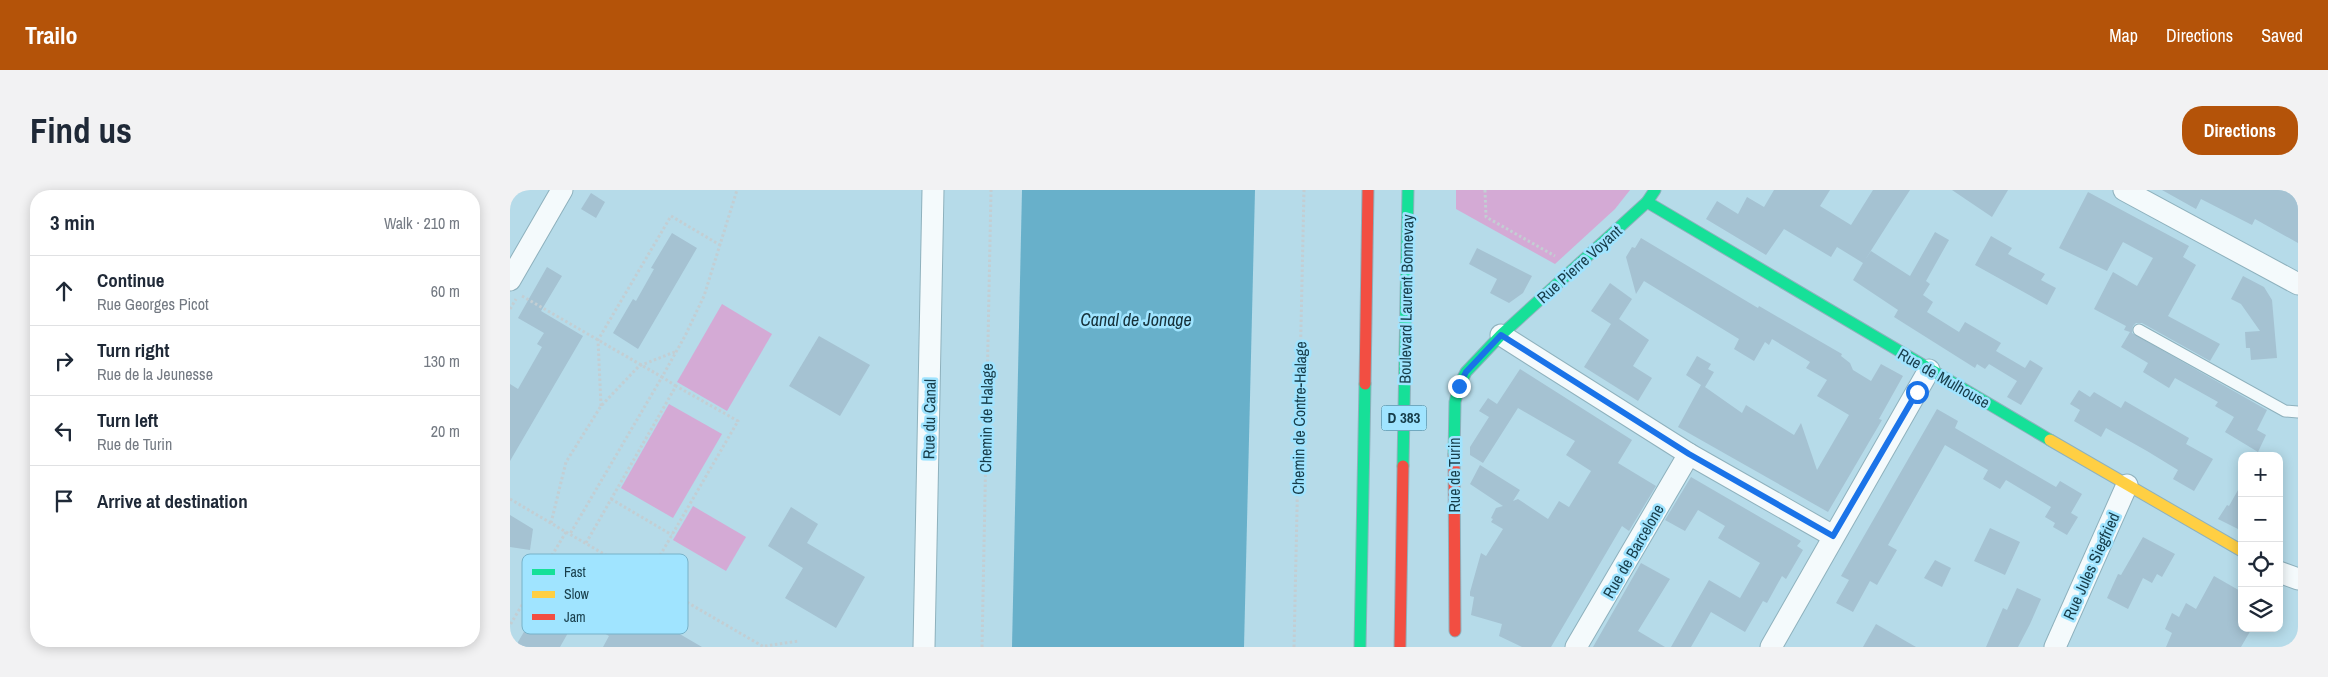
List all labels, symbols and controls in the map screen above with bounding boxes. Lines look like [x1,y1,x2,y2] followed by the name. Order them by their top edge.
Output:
[25,19,78,51] text: Trailo
[2109,23,2138,48] text: Map
[2166,23,2233,48] text: Directions
[2261,23,2303,48] text: Saved
[2182,106,2298,155] button: Directions
[30,107,132,154] text: Find us
[50,208,95,237] text: 3 min
[384,212,460,234] text: Walk · 210 m
[1394,214,1418,384] street label: Boulevard Laurent Bonnevay
[1532,220,1626,308] street label: Rue Pierre Voyant
[97,267,165,293] text: Continue
[50,277,78,305] icon: ahead
[431,280,460,302] text: 60 m
[97,293,209,315] text: Rue Georges Picot
[1080,307,1192,332] water label: Canal de Jonage
[97,337,169,363] text: Turn right
[1287,341,1311,495] street label: Chemin de Contre-Halage
[1894,343,1994,413] street label: Rue de Mulhouse
[50,347,78,375] icon: right
[424,350,460,372] text: 130 m
[97,363,213,385] text: Rue de la Jeunesse
[974,363,998,473] street label: Chemin de Halage
[1448,375,1471,398] route end
[917,379,941,459] street label: Rue du Canal
[1906,381,1929,404] route start
[1382,406,1426,430] road number: D 383
[97,407,158,433] text: Turn left
[50,417,78,445] icon: left
[431,420,460,442] text: 20 m
[97,433,172,455] text: Rue de Turin
[1443,437,1465,513] street label: Rue de Turin
[2238,452,2283,632] map controls
[2238,452,2283,497] button: +
[50,487,78,515] icon: arrive
[97,488,248,514] text: Arrive at destination
[2238,497,2283,542] button: −
[1597,500,1669,602] street label: Rue de Barcelone
[2058,509,2124,623] street label: Rue Jules Siegfried
[2238,542,2283,587] button: locate
[522,554,688,634] legend
[564,563,586,581] text: Fast
[564,585,590,603] text: Slow
[2238,587,2283,632] button: layers
[564,608,586,626] text: Jam

